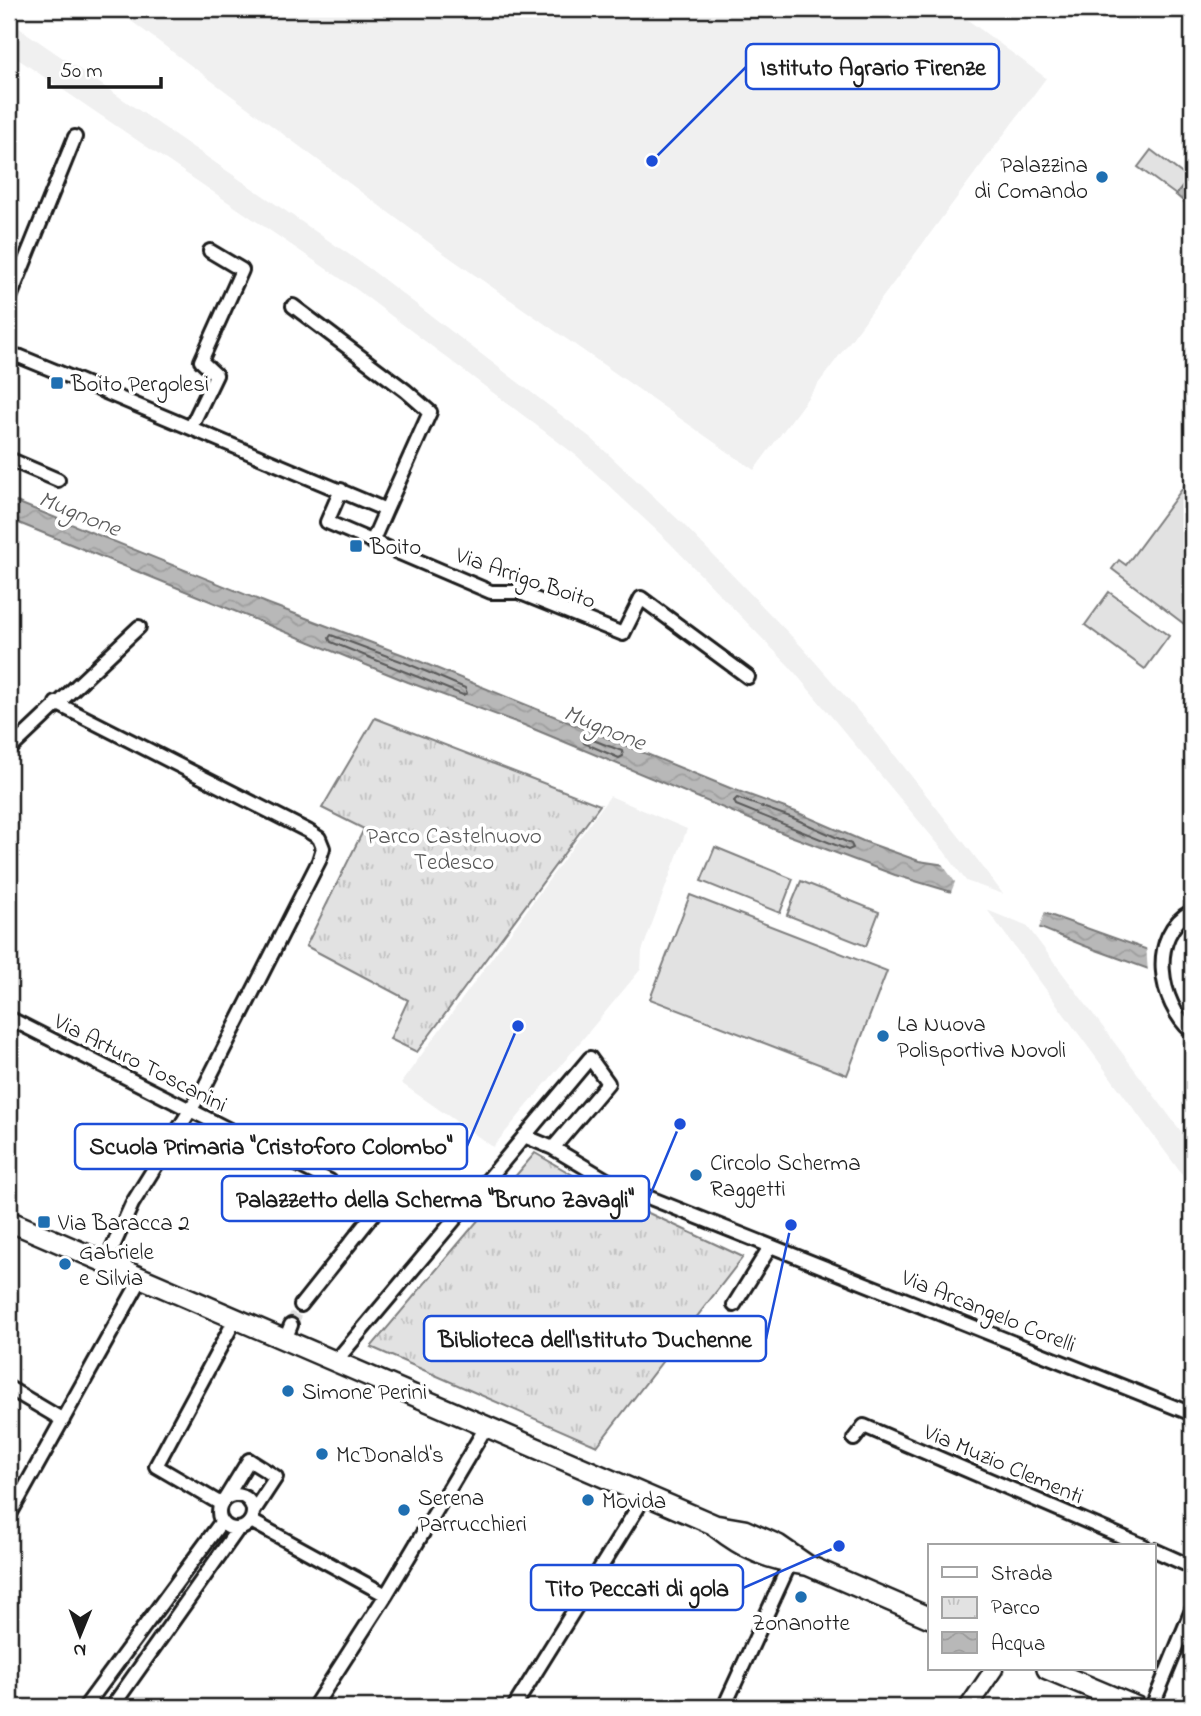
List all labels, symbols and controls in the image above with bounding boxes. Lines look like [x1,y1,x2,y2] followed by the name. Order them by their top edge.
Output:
[746,44,999,89] callout: Istituto Agrario Firenze
[49,46,161,90] scale bar
[760,52,987,88] text: Istituto Agrario Firenze
[60,57,103,87] text: 50 m
[974,150,1088,209] place label: Palazzina di Comando
[1094,169,1110,185] marker: Palazzina di Comando
[70,369,209,403] place label: Boito Pergolesi
[49,375,65,391] marker: Boito Pergolesi
[33,483,127,548] water label: Mugnone
[369,532,421,565] place label: Boito
[348,538,364,554] marker: Boito
[449,540,600,620] street label: Via Arrigo Boito
[558,697,652,762] water label: Mugnone
[366,821,542,880] park label: Parco Castelnuovo Tedesco
[47,1006,232,1122] street label: Via Arturo Toscanini
[897,1009,1066,1068] place label: La Nuova Polisportiva Novoli
[875,1028,891,1044] marker: La Nuova Polisportiva Novoli
[75,1124,467,1169] callout: Scuola Primaria "Cristoforo Colombo"
[89,1131,453,1166] text: Scuola Primaria "Cristoforo Colombo"
[710,1148,861,1208] place label: Circolo Scherma Raggetti
[688,1167,704,1183] marker: Circolo Scherma Raggetti
[222,1176,649,1221] callout: Palazzetto della Scherma "Bruno Zavagli"
[236,1184,634,1220] text: Palazzetto della Scherma "Bruno Zavagli"
[57,1208,190,1241] place label: Via Baracca 2
[36,1214,52,1230] marker: Via Baracca 2
[79,1237,154,1296] place label: Gabriele e Silvia
[57,1256,73,1272] marker: Gabriele e Silvia
[895,1262,1080,1363] street label: Via Arcangelo Corelli
[424,1316,766,1361] callout: Biblioteca dell'Istituto Duchenne
[437,1324,753,1359] text: Biblioteca dell'Istituto Duchenne
[302,1377,427,1410] place label: Simone Perini
[280,1383,296,1399] marker: Simone Perini
[917,1416,1088,1514] street label: Via Muzio Clementi
[336,1440,444,1473] place label: McDonald's
[314,1446,330,1462] marker: McDonald's
[418,1483,527,1542] place label: Serena Parrucchieri
[602,1486,666,1519] place label: Movida
[580,1492,596,1508] marker: Movida
[396,1502,412,1518] marker: Serena Parrucchieri
[928,1544,1156,1670] legend
[991,1560,1053,1590] text: Strada
[531,1565,743,1610] callout: Tito Peccati di gola
[545,1573,729,1609] text: Tito Peccati di gola
[793,1589,809,1605] marker: Zonanotte
[991,1594,1040,1624] text: Parco
[46,1600,116,1670] north arrow
[752,1608,851,1641] place label: Zonanotte
[991,1630,1045,1660] text: Acqua
[73,1636,86,1663] text: N

